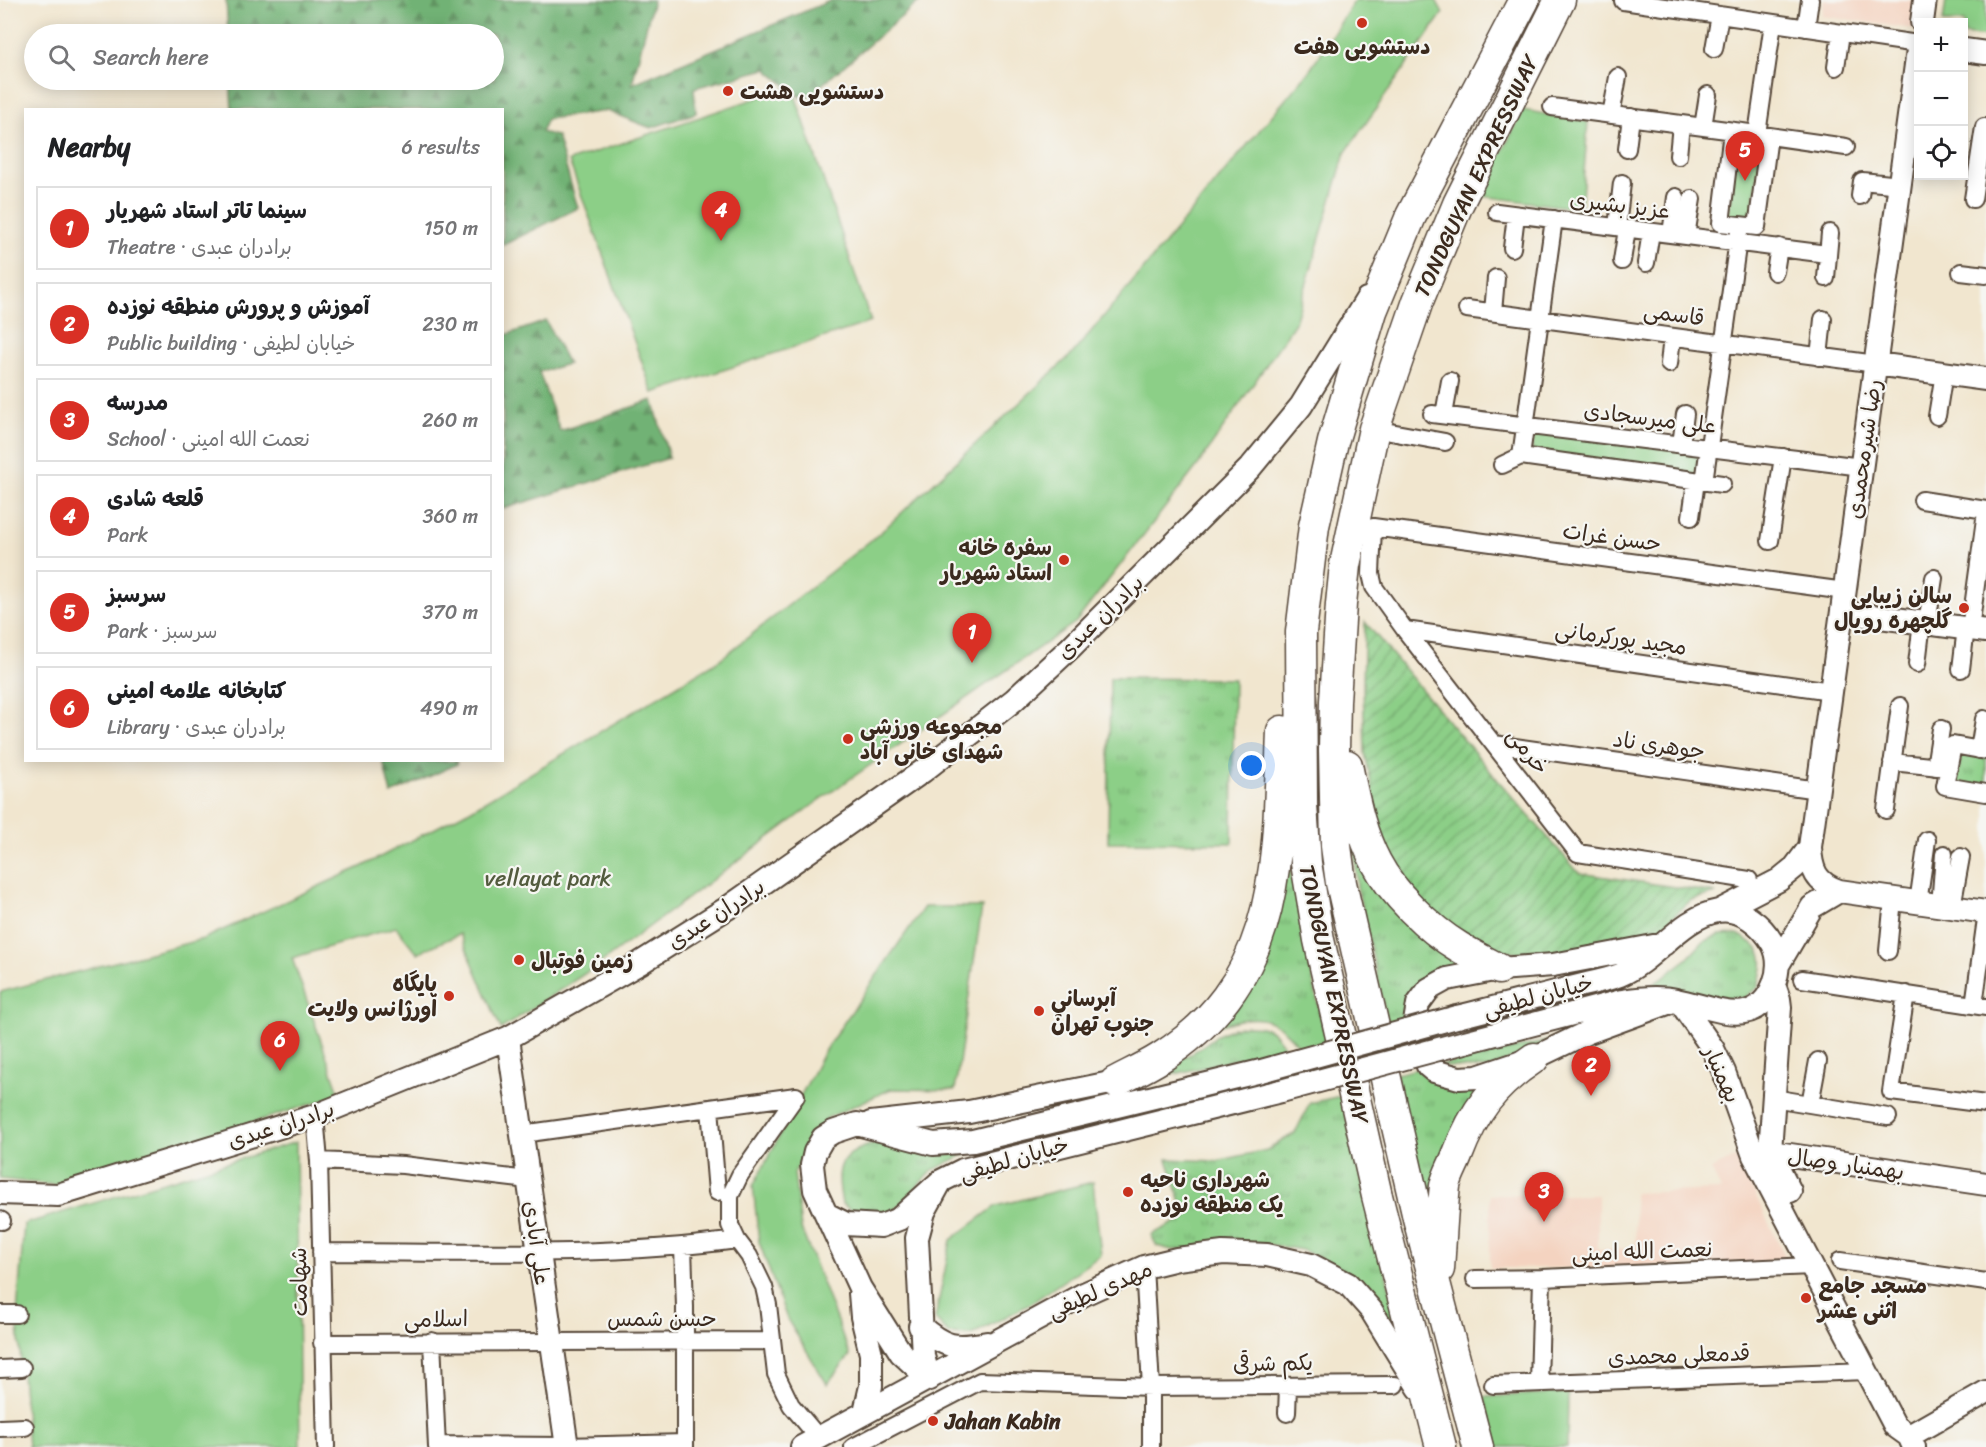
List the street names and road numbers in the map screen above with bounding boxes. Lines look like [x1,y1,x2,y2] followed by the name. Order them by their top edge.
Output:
[1403,47,1550,304] street label: TONDGUYAN EXPRESSWAY
[1568,180,1672,230] street label: عزیز بشیری
[1641,290,1707,338] street label: قاسمی
[1835,376,1893,522] street label: رضا شیرمحمدی
[1581,391,1719,445] street label: علی میرسجادی
[1560,511,1664,563] street label: حسن غرات
[1047,565,1153,669] street label: برادران عبدی
[1553,609,1689,667] street label: مجید پورکرمانی
[1497,718,1559,784] street label: خرمی
[1610,719,1708,771] street label: جوهری ناد
[1287,861,1381,1129] street label: TONDGUYAN EXPRESSWAY
[659,868,773,960] street label: برادران عبدی
[1478,963,1598,1029] street label: خیابان لطیفی
[1691,1038,1752,1110] street label: بهمنیار
[222,1089,340,1161] street label: برادران عبدی
[954,1125,1074,1193] street label: خیابان لطیفی
[1785,1137,1907,1191] street label: بهمنیار وصال
[512,1198,562,1288] street label: علی آبادی
[1571,1229,1713,1273] street label: نعمت الله امینی
[279,1247,319,1317] street label: شهامت
[1041,1249,1159,1331] street label: مهدی لطیفی
[404,1299,468,1339] street label: اسلامی
[607,1299,717,1338] street label: حسن شمس
[1607,1333,1751,1377] street label: قدمعلی محمدی
[1233,1343,1313,1383] street label: یکم شرقی

